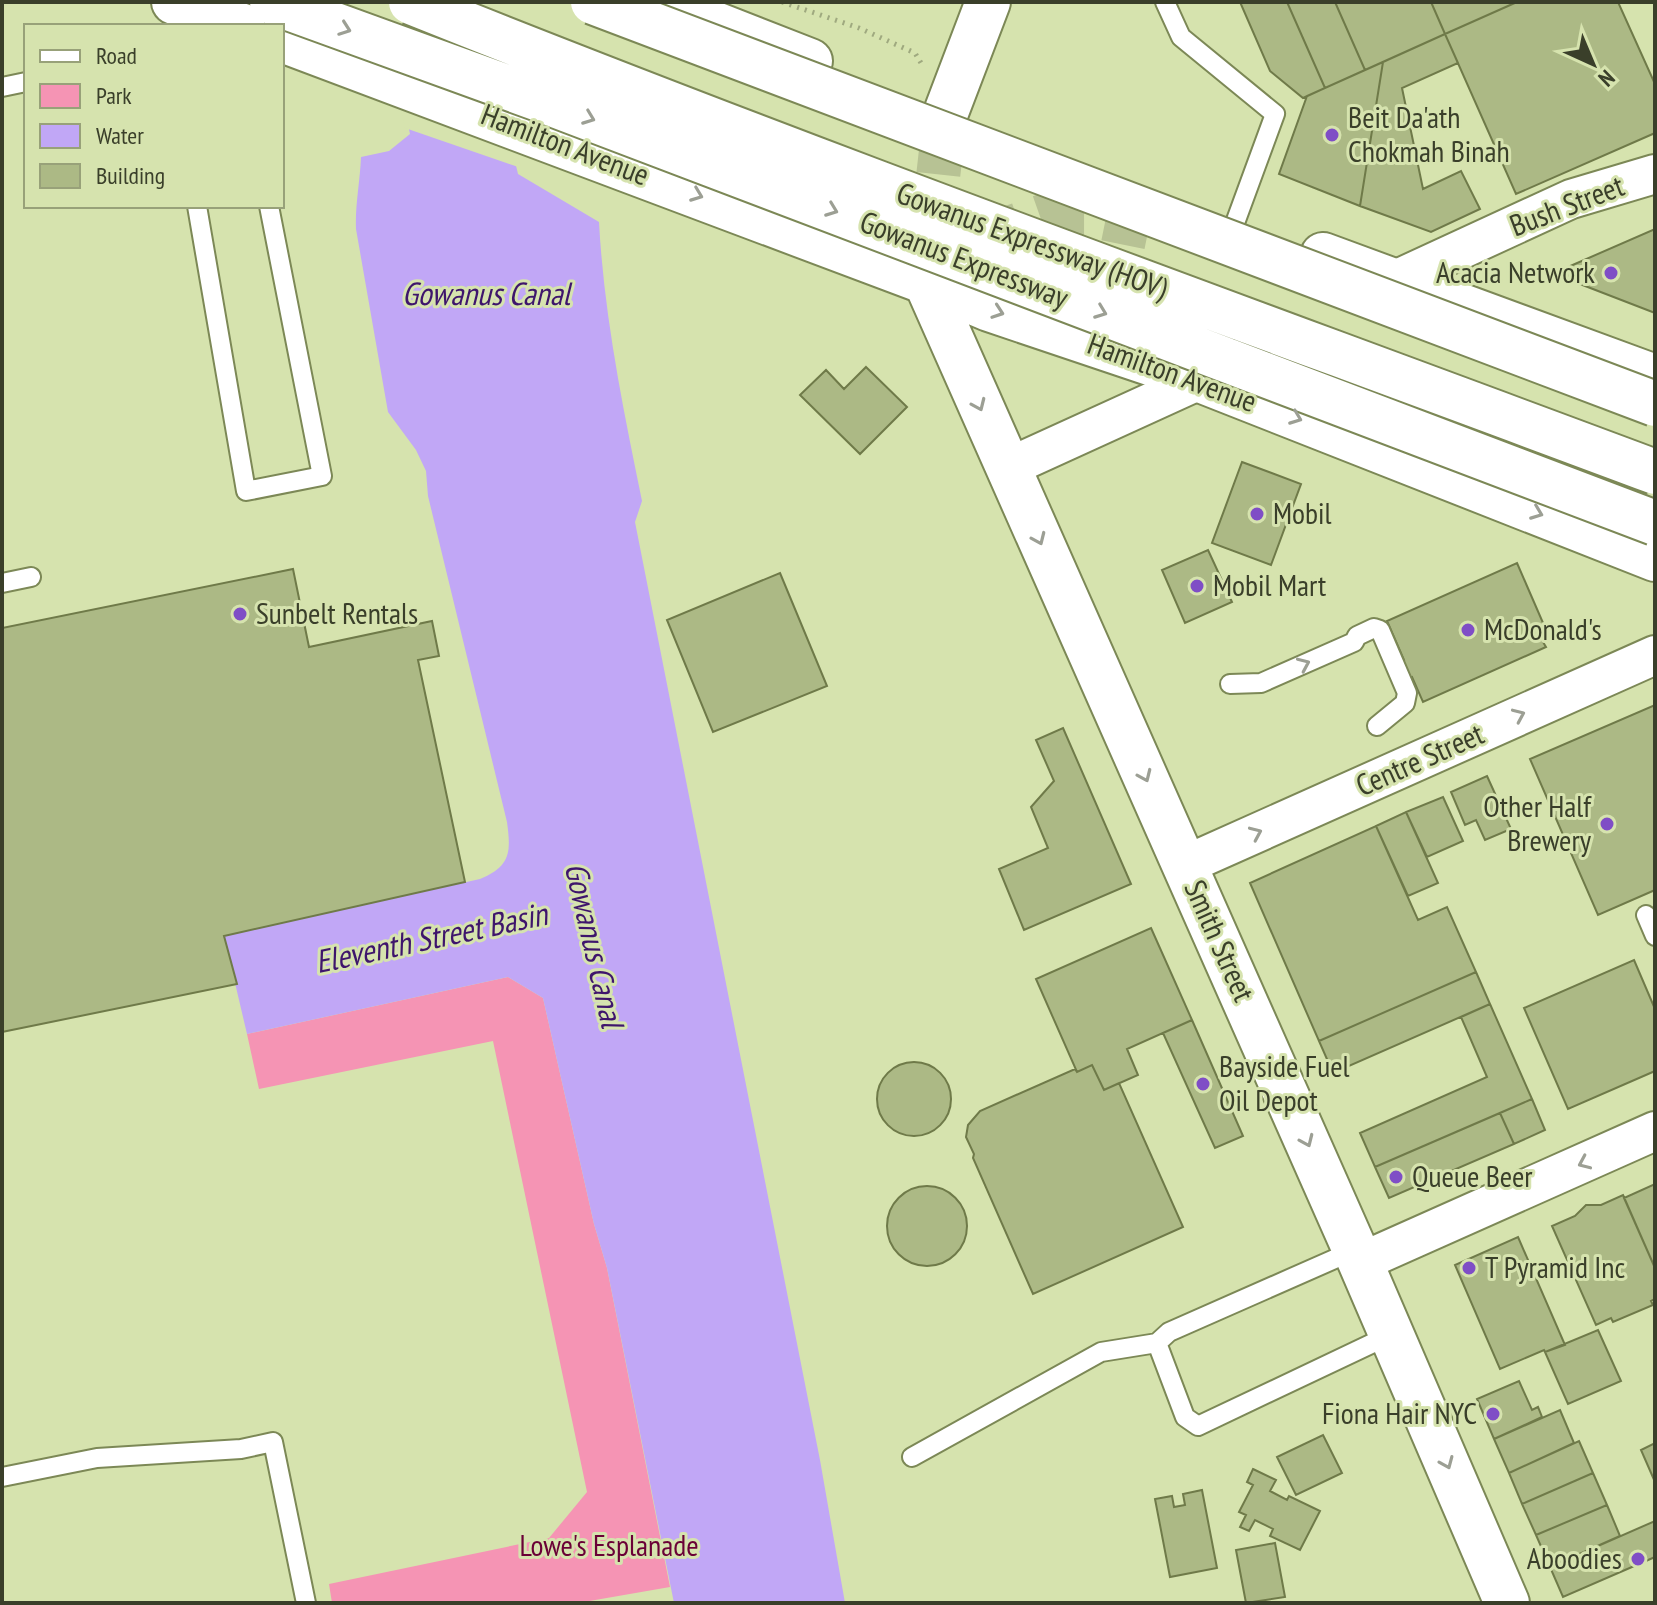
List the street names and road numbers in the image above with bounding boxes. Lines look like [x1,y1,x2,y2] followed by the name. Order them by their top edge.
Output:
[476,94,655,193] street label: Hamilton Avenue
[1504,165,1630,244] street label: Bush Street
[891,175,1173,307] street label: Gowanus Expressway (HOV)
[855,204,1073,316] street label: Gowanus Expressway
[1083,323,1262,420] street label: Hamilton Avenue
[1349,713,1490,804] street label: Centre Street
[1176,874,1265,1008] street label: Smith Street

